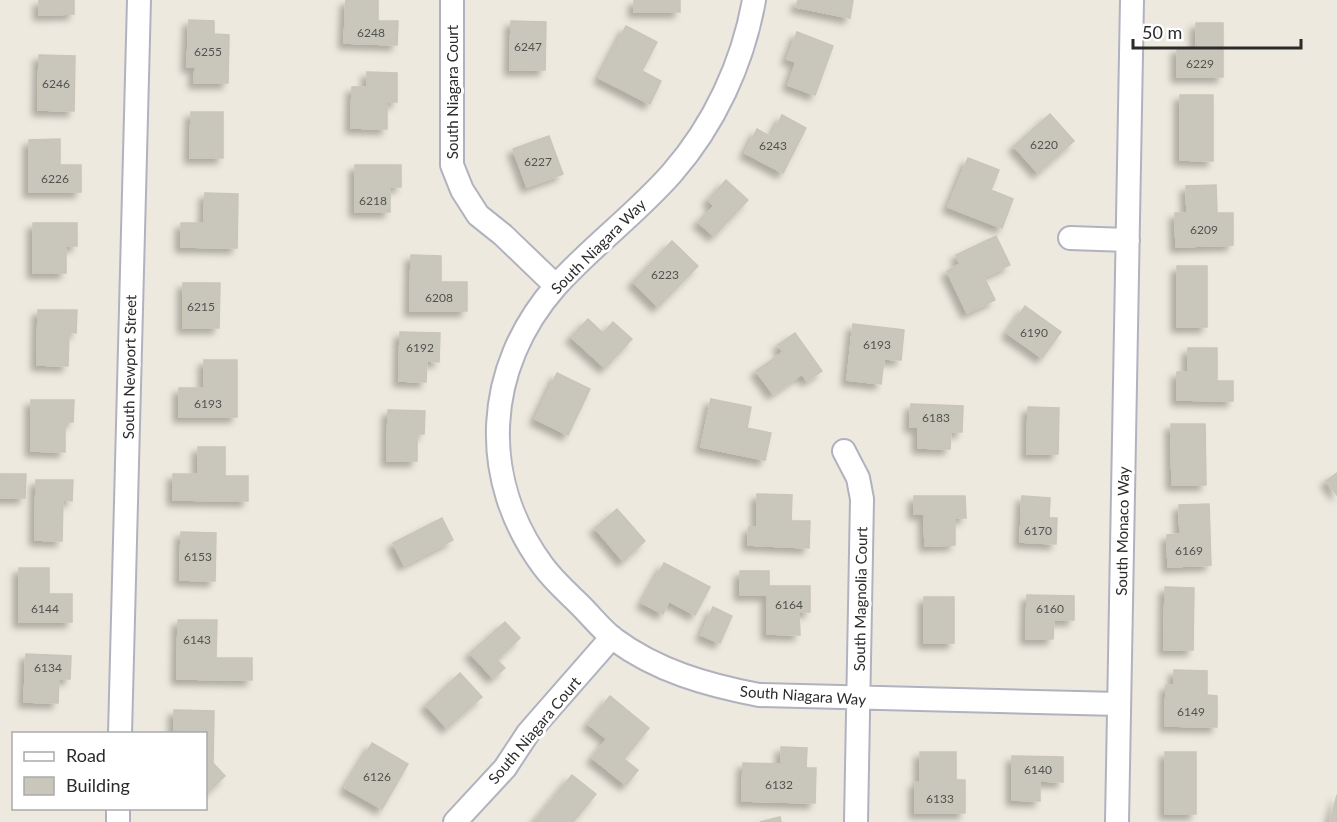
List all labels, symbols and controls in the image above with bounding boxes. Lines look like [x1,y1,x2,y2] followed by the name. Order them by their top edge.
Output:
[1133,12,1301,50] scale bar
[1142,21,1182,43] text: 50 m
[443,24,461,159] street label: South Niagara Court
[357,25,385,40] house number: 6248
[514,39,542,54] house number: 6247
[194,44,222,59] house number: 6255
[1186,56,1214,71] house number: 6229
[42,76,70,91] house number: 6246
[1030,137,1058,152] house number: 6220
[759,138,787,153] house number: 6243
[524,154,552,169] house number: 6227
[41,171,69,186] house number: 6226
[359,193,387,208] house number: 6218
[547,195,649,297] street label: South Niagara Way
[1190,222,1218,237] house number: 6209
[651,267,679,282] house number: 6223
[425,290,453,305] house number: 6208
[119,294,139,439] street label: South Newport Street
[187,299,215,314] house number: 6215
[1020,325,1048,340] house number: 6190
[863,337,891,352] house number: 6193
[406,340,434,355] house number: 6192
[194,396,222,411] house number: 6193
[922,410,950,425] house number: 6183
[1112,466,1132,596] street label: South Monaco Way
[1024,523,1052,538] house number: 6170
[850,526,870,671] street label: South Magnolia Court
[1175,543,1203,558] house number: 6169
[184,549,212,564] house number: 6153
[775,597,803,612] house number: 6164
[31,601,59,616] house number: 6144
[1036,601,1064,616] house number: 6160
[183,632,211,647] house number: 6143
[34,660,62,675] house number: 6134
[484,672,584,787] street label: South Niagara Court
[739,682,867,708] street label: South Niagara Way
[1177,704,1205,719] house number: 6149
[12,732,207,810] legend
[66,744,106,766] text: Road
[1024,762,1052,777] house number: 6140
[363,769,391,784] house number: 6126
[66,774,130,796] text: Building
[765,777,793,792] house number: 6132
[926,791,954,806] house number: 6133

